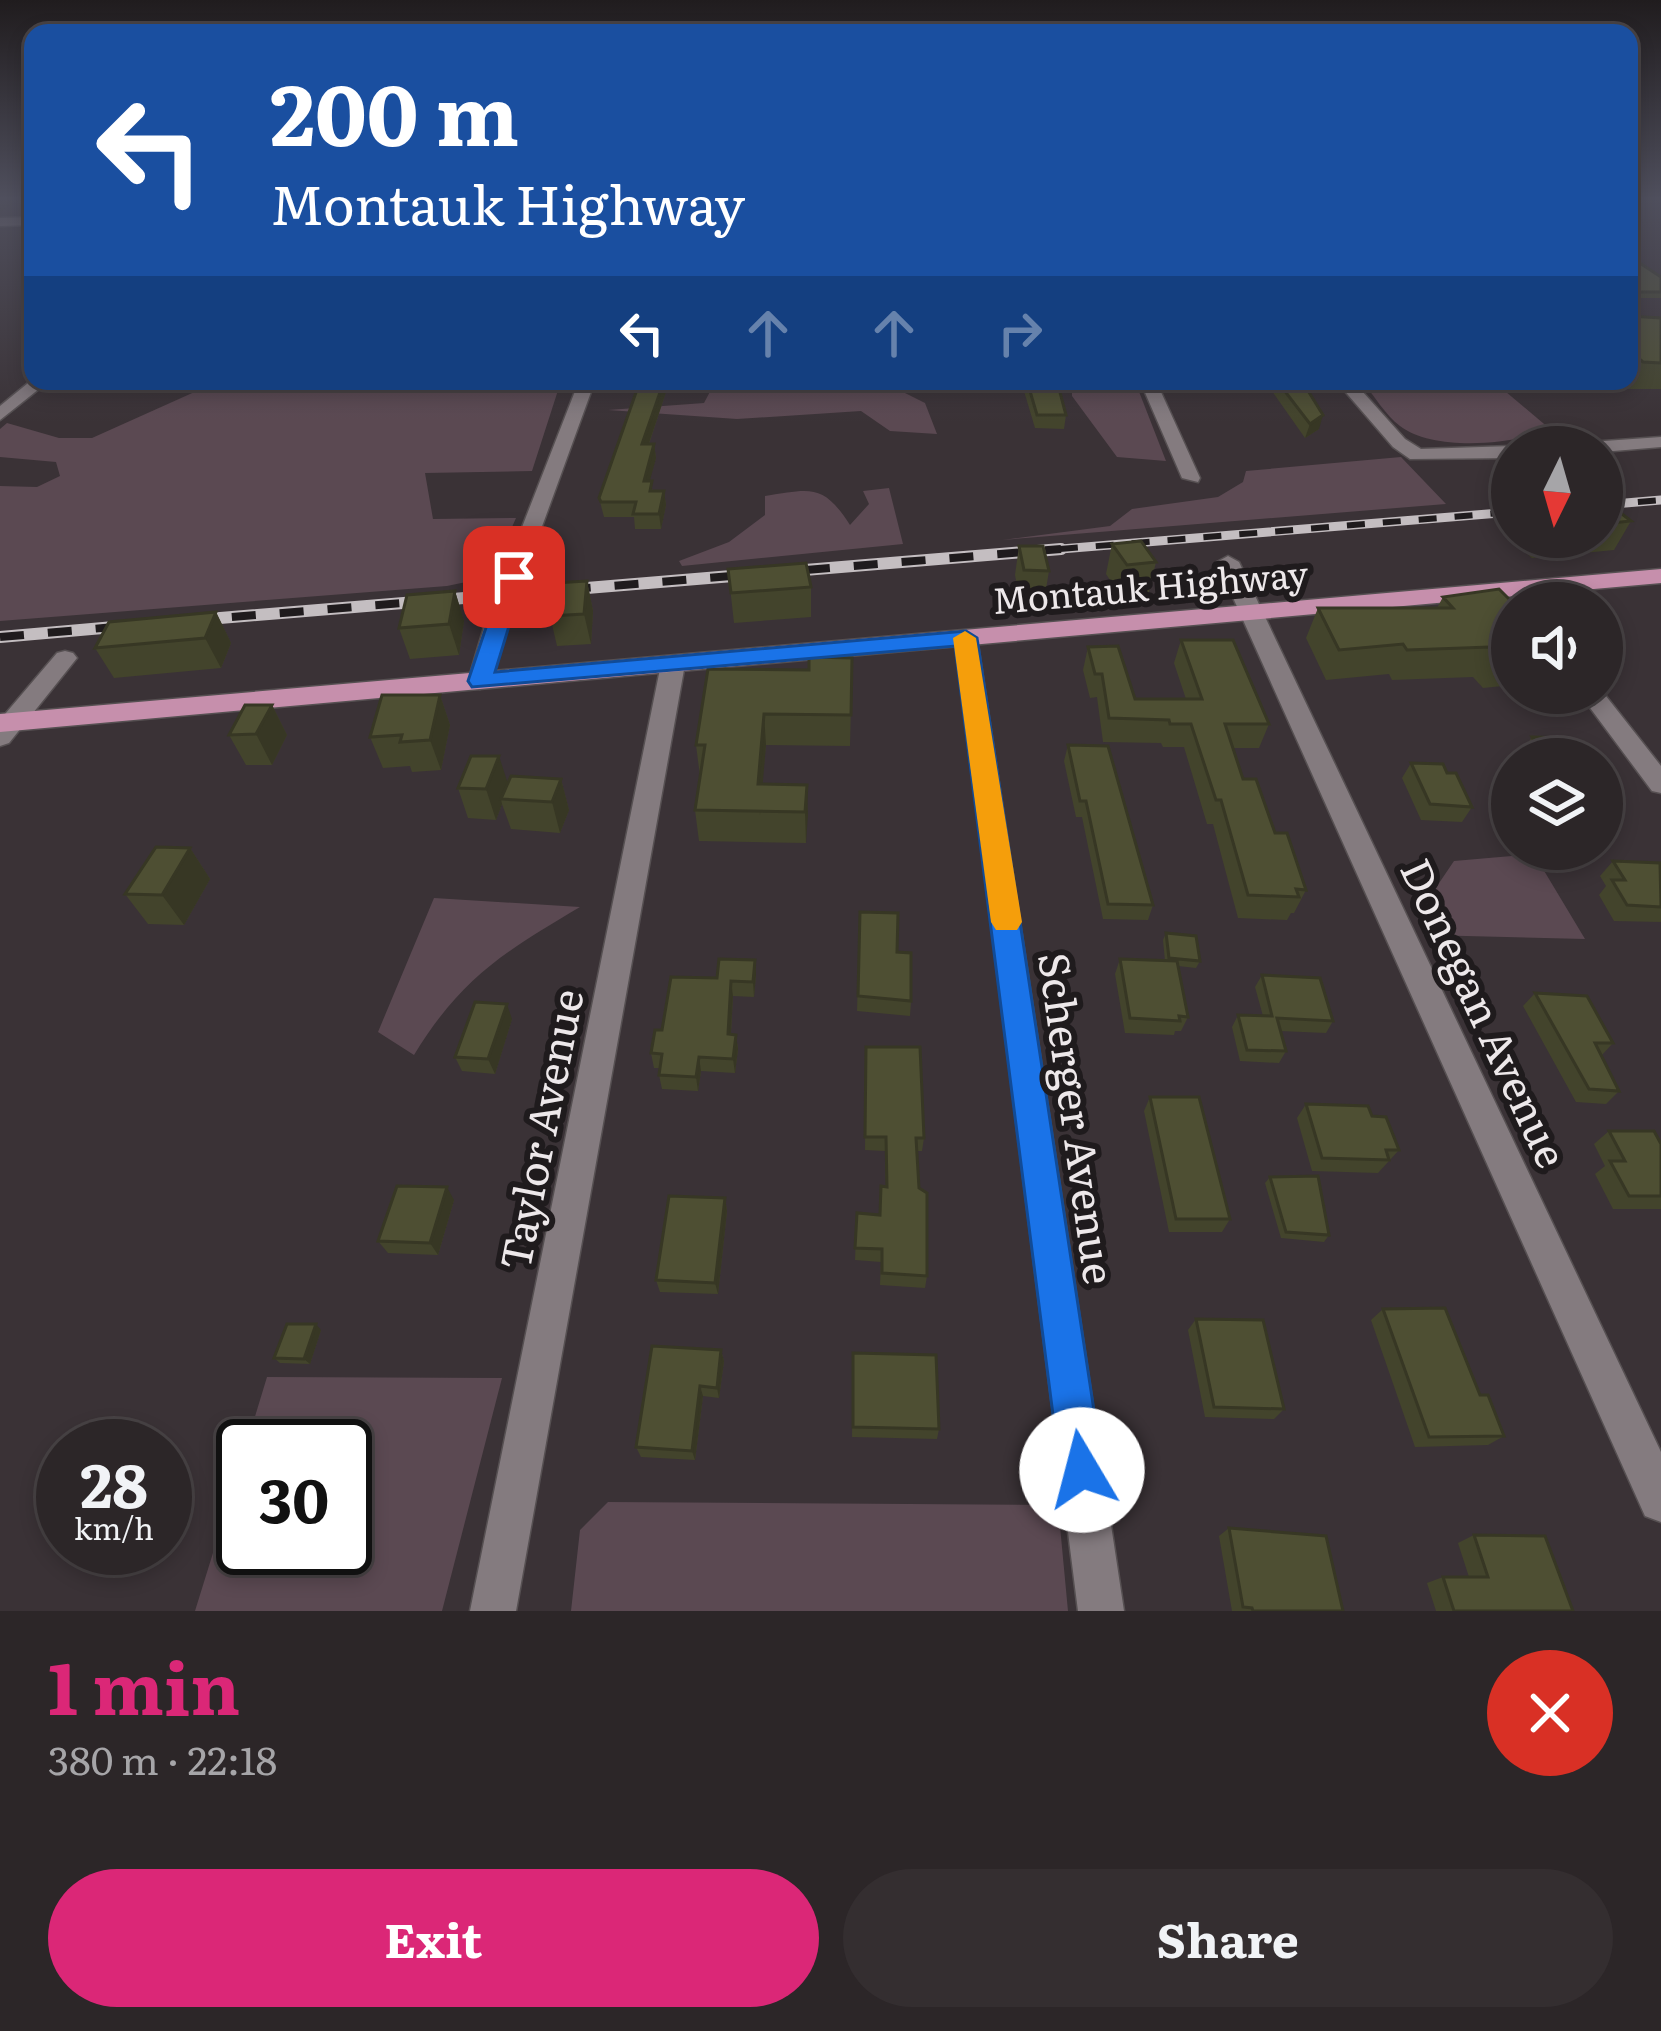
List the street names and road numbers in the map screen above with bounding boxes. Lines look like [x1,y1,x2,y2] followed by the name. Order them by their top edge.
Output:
[990,545,1310,625] street label: Montauk Highway
[1387,847,1585,1177] street label: Donegan Avenue
[1025,948,1133,1288] street label: Scherger Avenue
[481,983,597,1275] street label: Taylor Avenue

